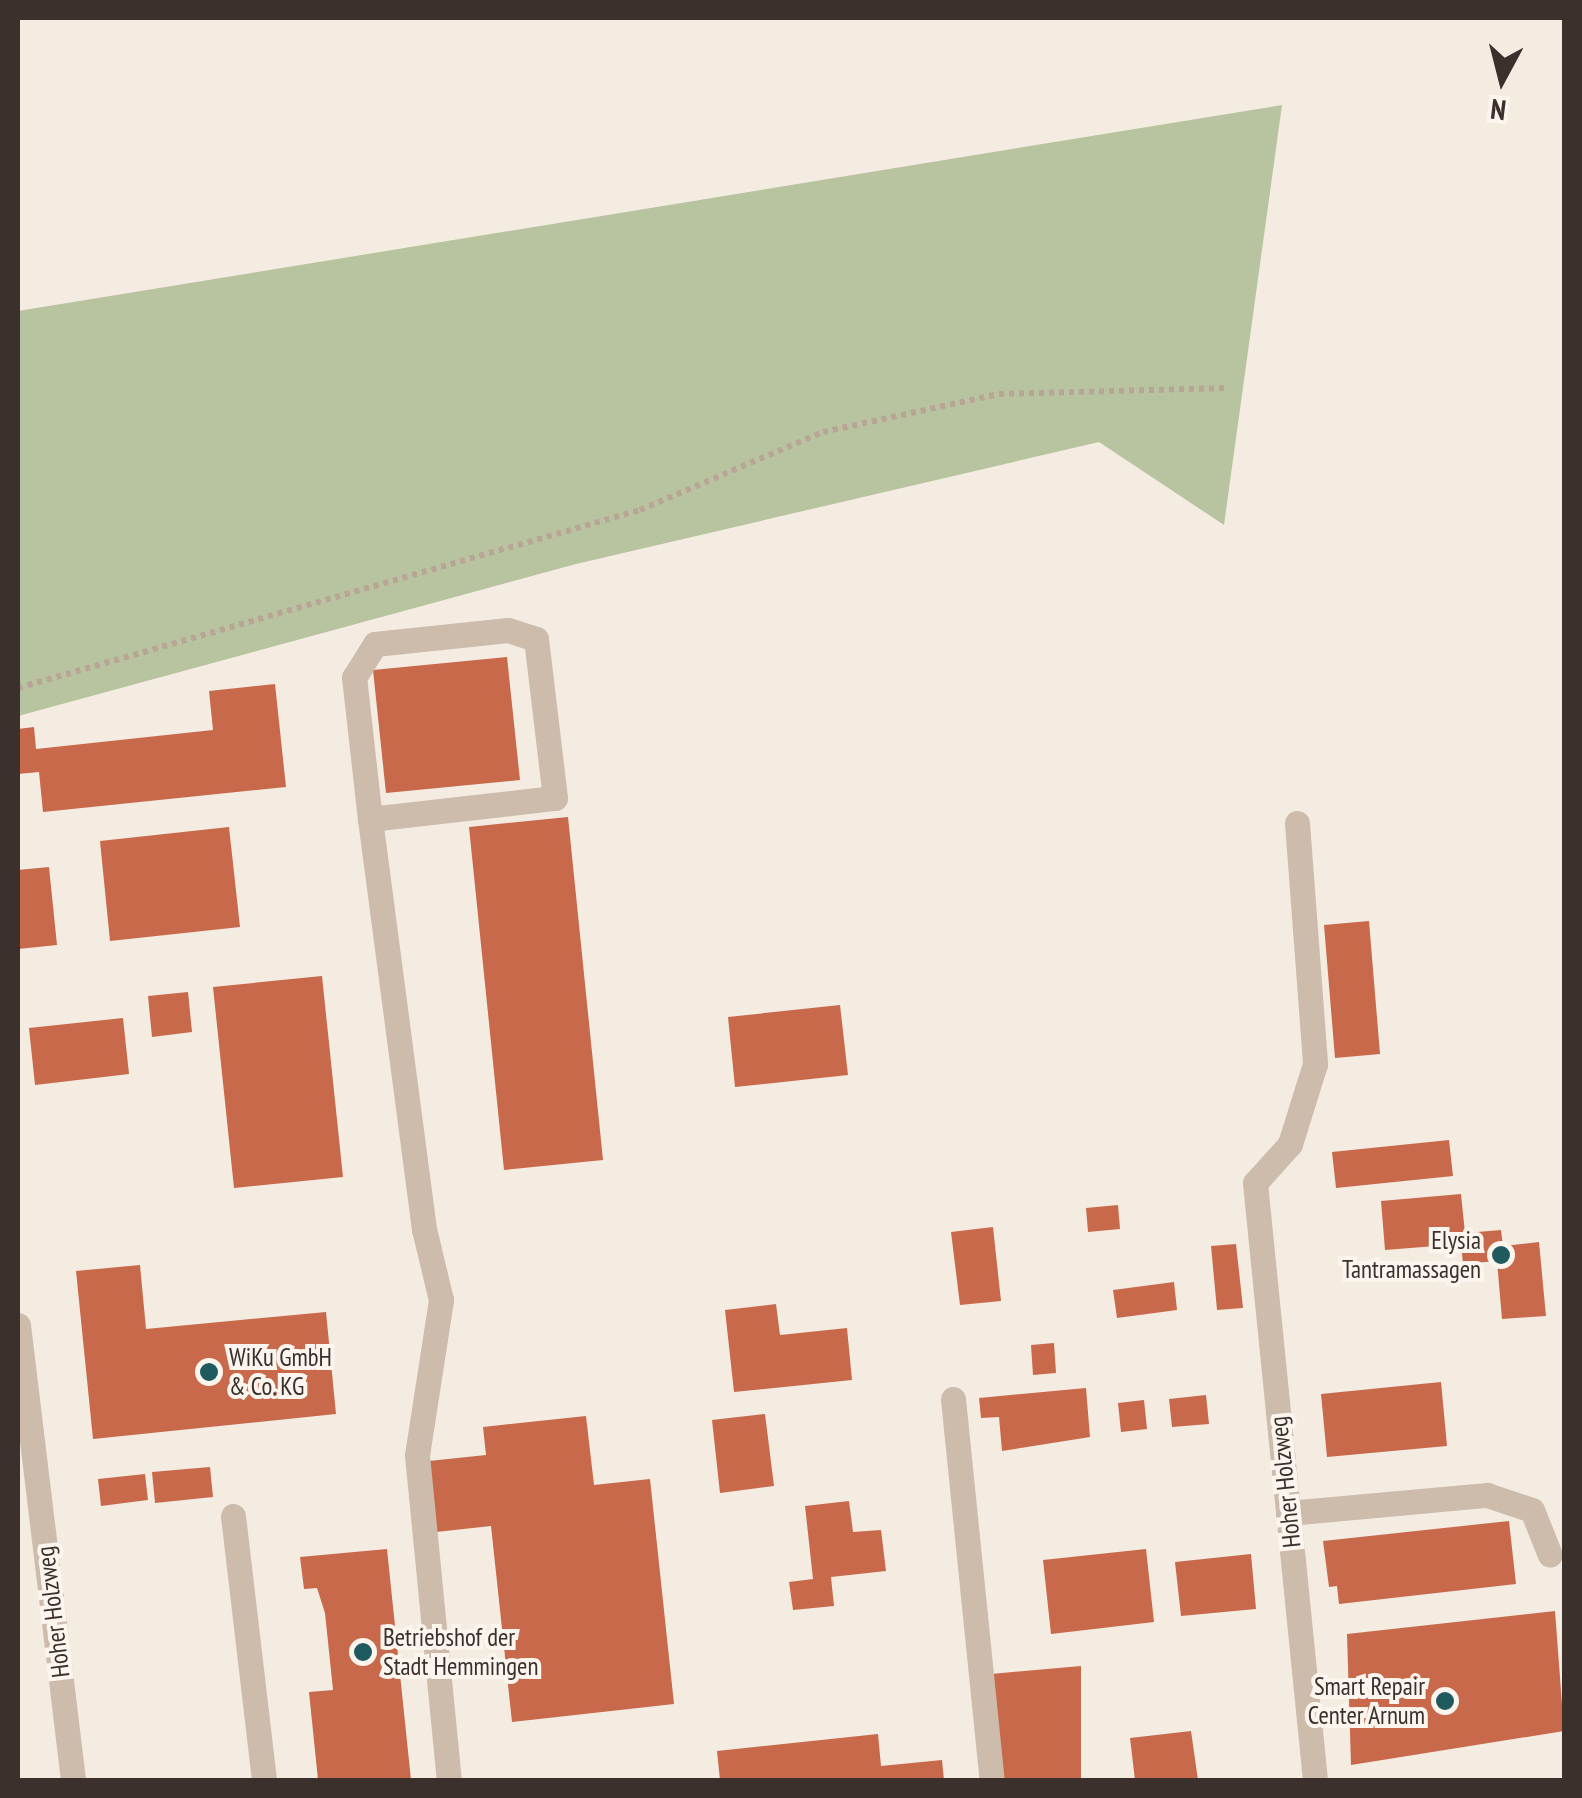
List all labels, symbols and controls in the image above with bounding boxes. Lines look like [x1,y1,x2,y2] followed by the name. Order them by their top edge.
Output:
[1452,30,1552,130] north arrow
[1489,91,1508,130] text: N
[1342,1226,1481,1285] place label: Elysia Tantramassagen
[1490,1244,1512,1266] marker: Elysia Tantramassagen
[229,1343,332,1402] place label: WiKu GmbH & Co. KG
[198,1361,220,1383] marker: WiKu GmbH & Co. KG
[1263,1415,1307,1549] street label: Hoher Holzweg
[30,1545,76,1679] street label: Hoher Holzweg
[383,1623,538,1682] place label: Betriebshof der Stadt Hemmingen
[352,1641,374,1663] marker: Betriebshof der Stadt Hemmingen
[1307,1672,1425,1731] place label: Smart Repair Center Arnum
[1434,1690,1456,1712] marker: Smart Repair Center Arnum

